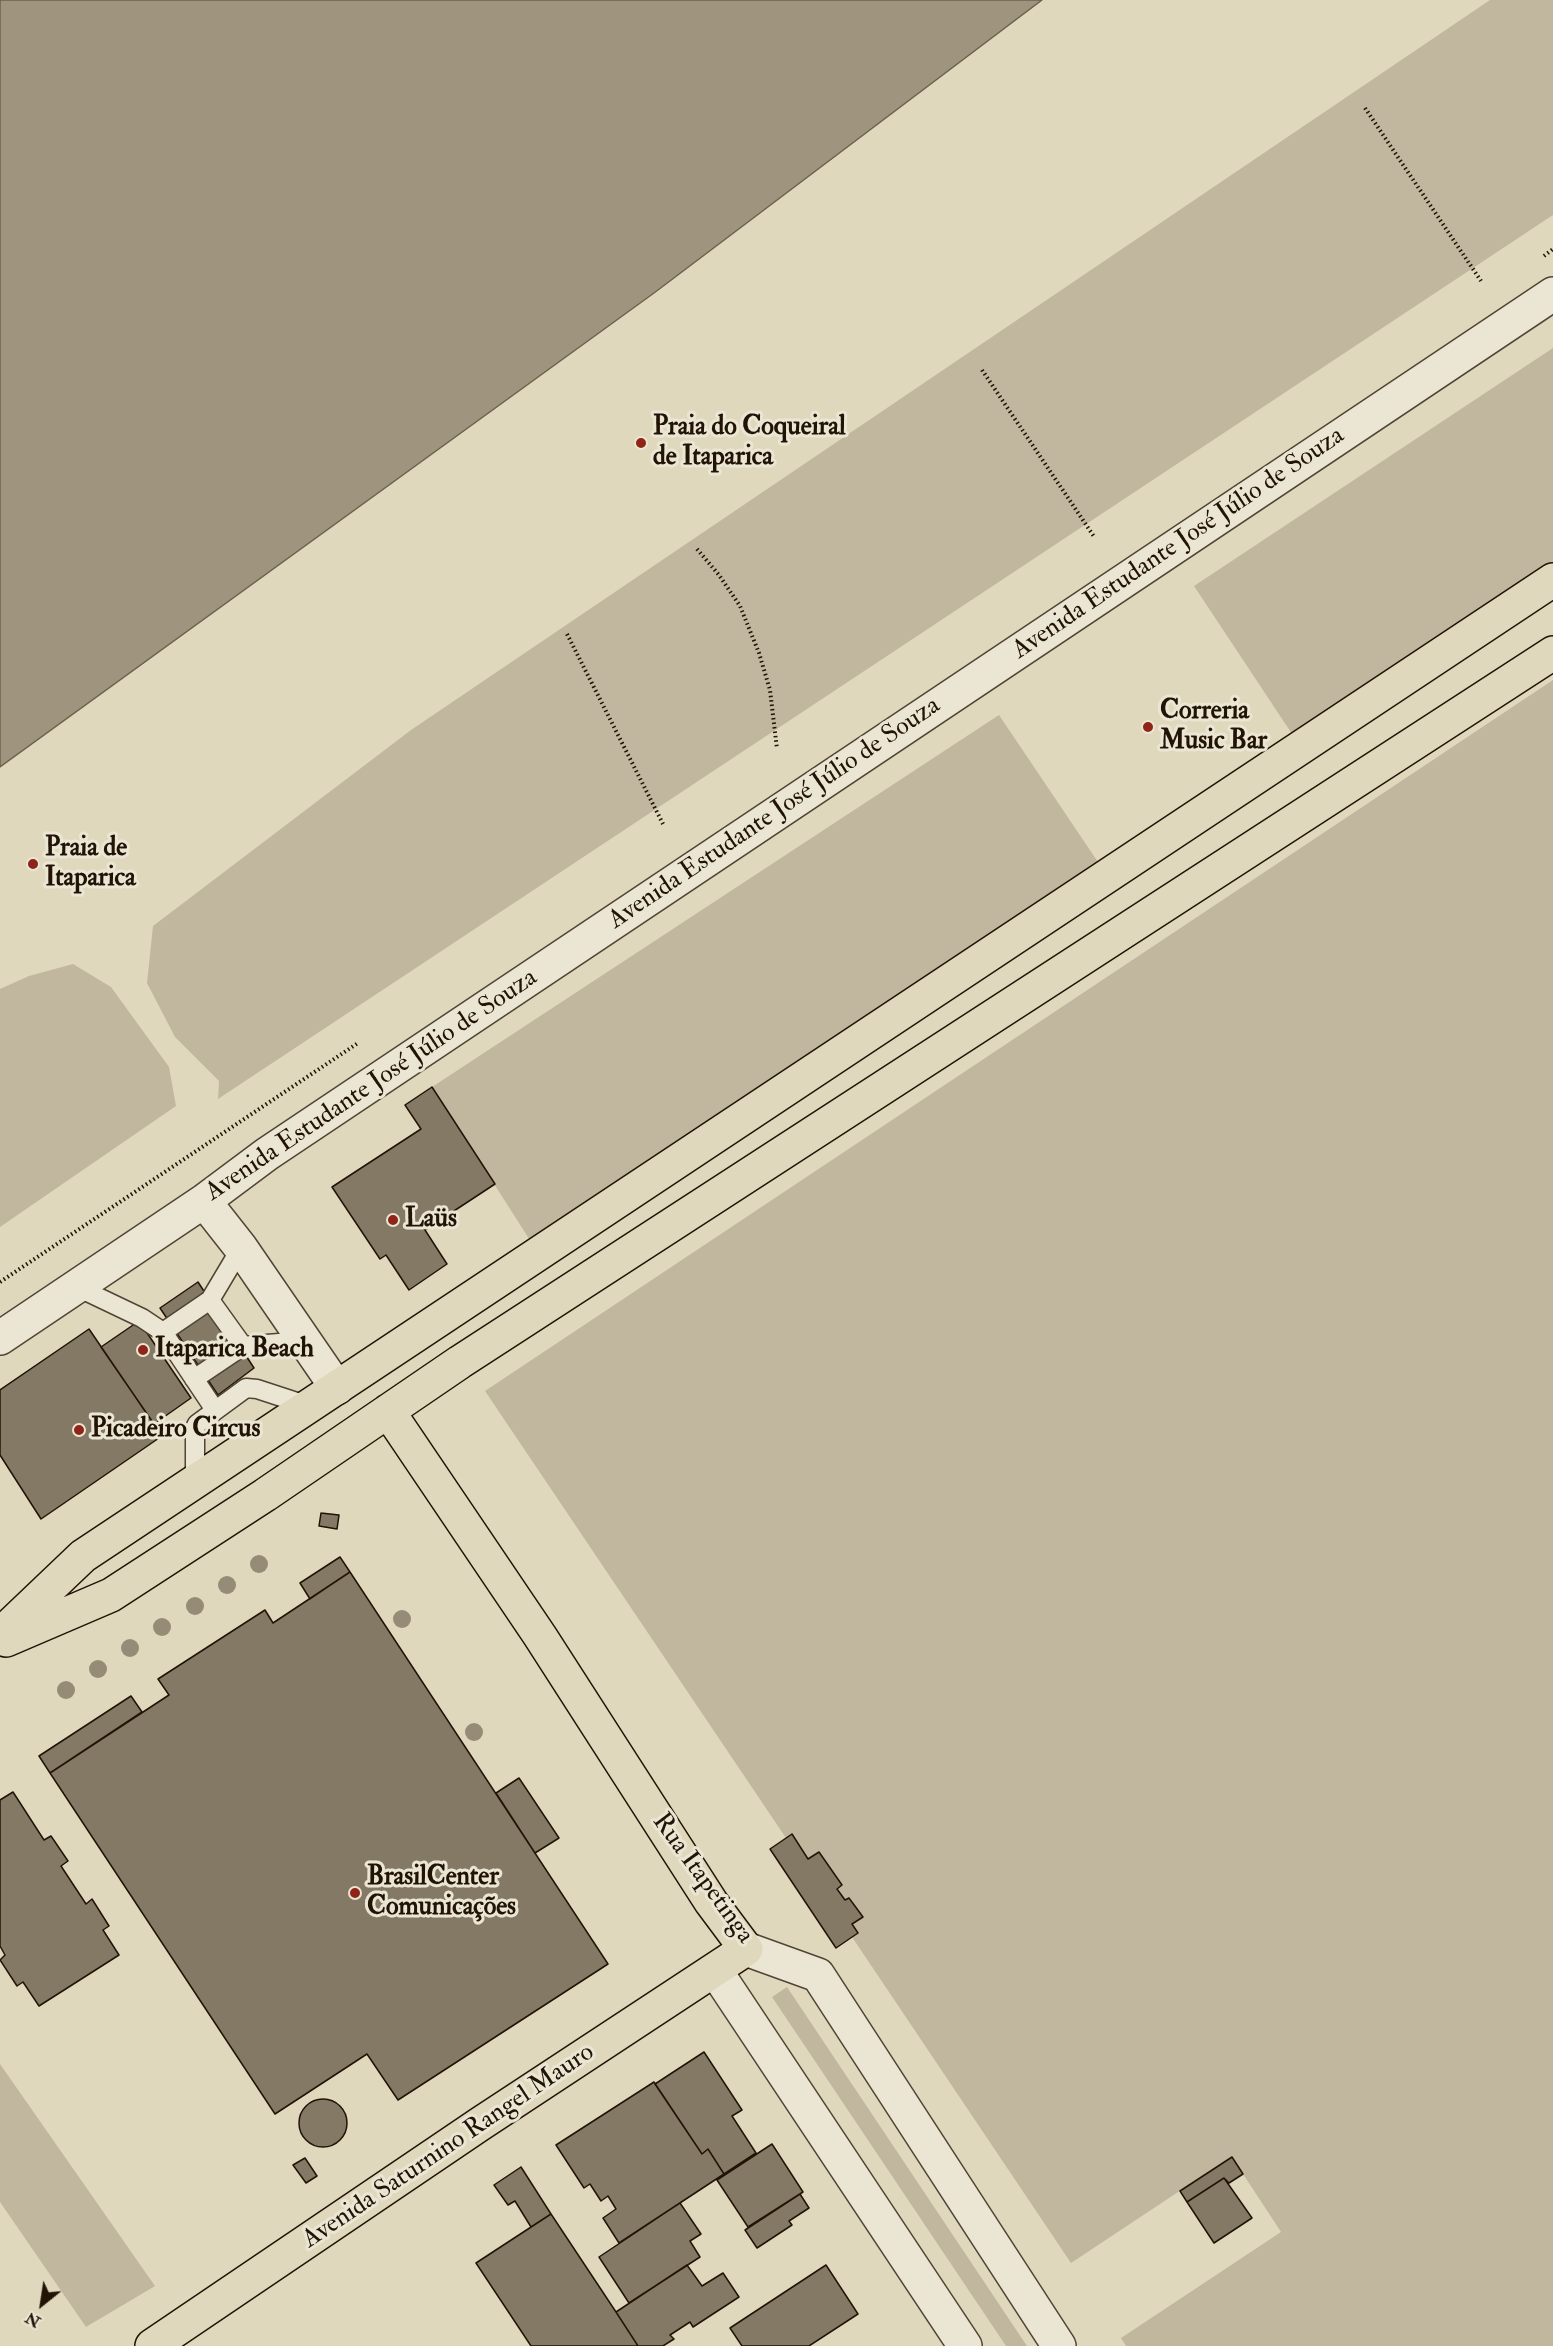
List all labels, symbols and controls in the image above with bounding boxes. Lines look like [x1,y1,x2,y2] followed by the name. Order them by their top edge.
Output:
[653,412,846,473] place label: Praia do Coqueiral de Itaparica
[1007,421,1351,667] street label: Avenida Estudante José Júlio de Souza
[634,436,648,450] marker: Praia do Coqueiral de Itaparica
[603,691,947,937] street label: Avenida Estudante José Júlio de Souza
[1160,696,1267,758] place label: Correria Music Bar
[1141,720,1155,734] marker: Correria Music Bar
[45,833,136,894] place label: Praia de Itaparica
[26,857,40,871] marker: Praia de Itaparica
[200,963,544,1209] street label: Avenida Estudante José Júlio de Souza
[405,1204,457,1236] place label: Laüs
[386,1213,400,1227] marker: Laüs
[155,1334,314,1366] place label: Itaparica Beach
[136,1343,150,1357] marker: Itaparica Beach
[91,1414,260,1446] place label: Picadeiro Circus
[72,1423,86,1437] marker: Picadeiro Circus
[644,1808,760,1950] street label: Rua Itapetinga
[367,1862,516,1924] place label: BrasilCenter Comunicações
[348,1886,362,1900] marker: BrasilCenter Comunicações
[297,2038,601,2256] street label: Avenida Saturnino Rangel Mauro
[12,2274,72,2334] north arrow
[22,2307,44,2332] text: N

